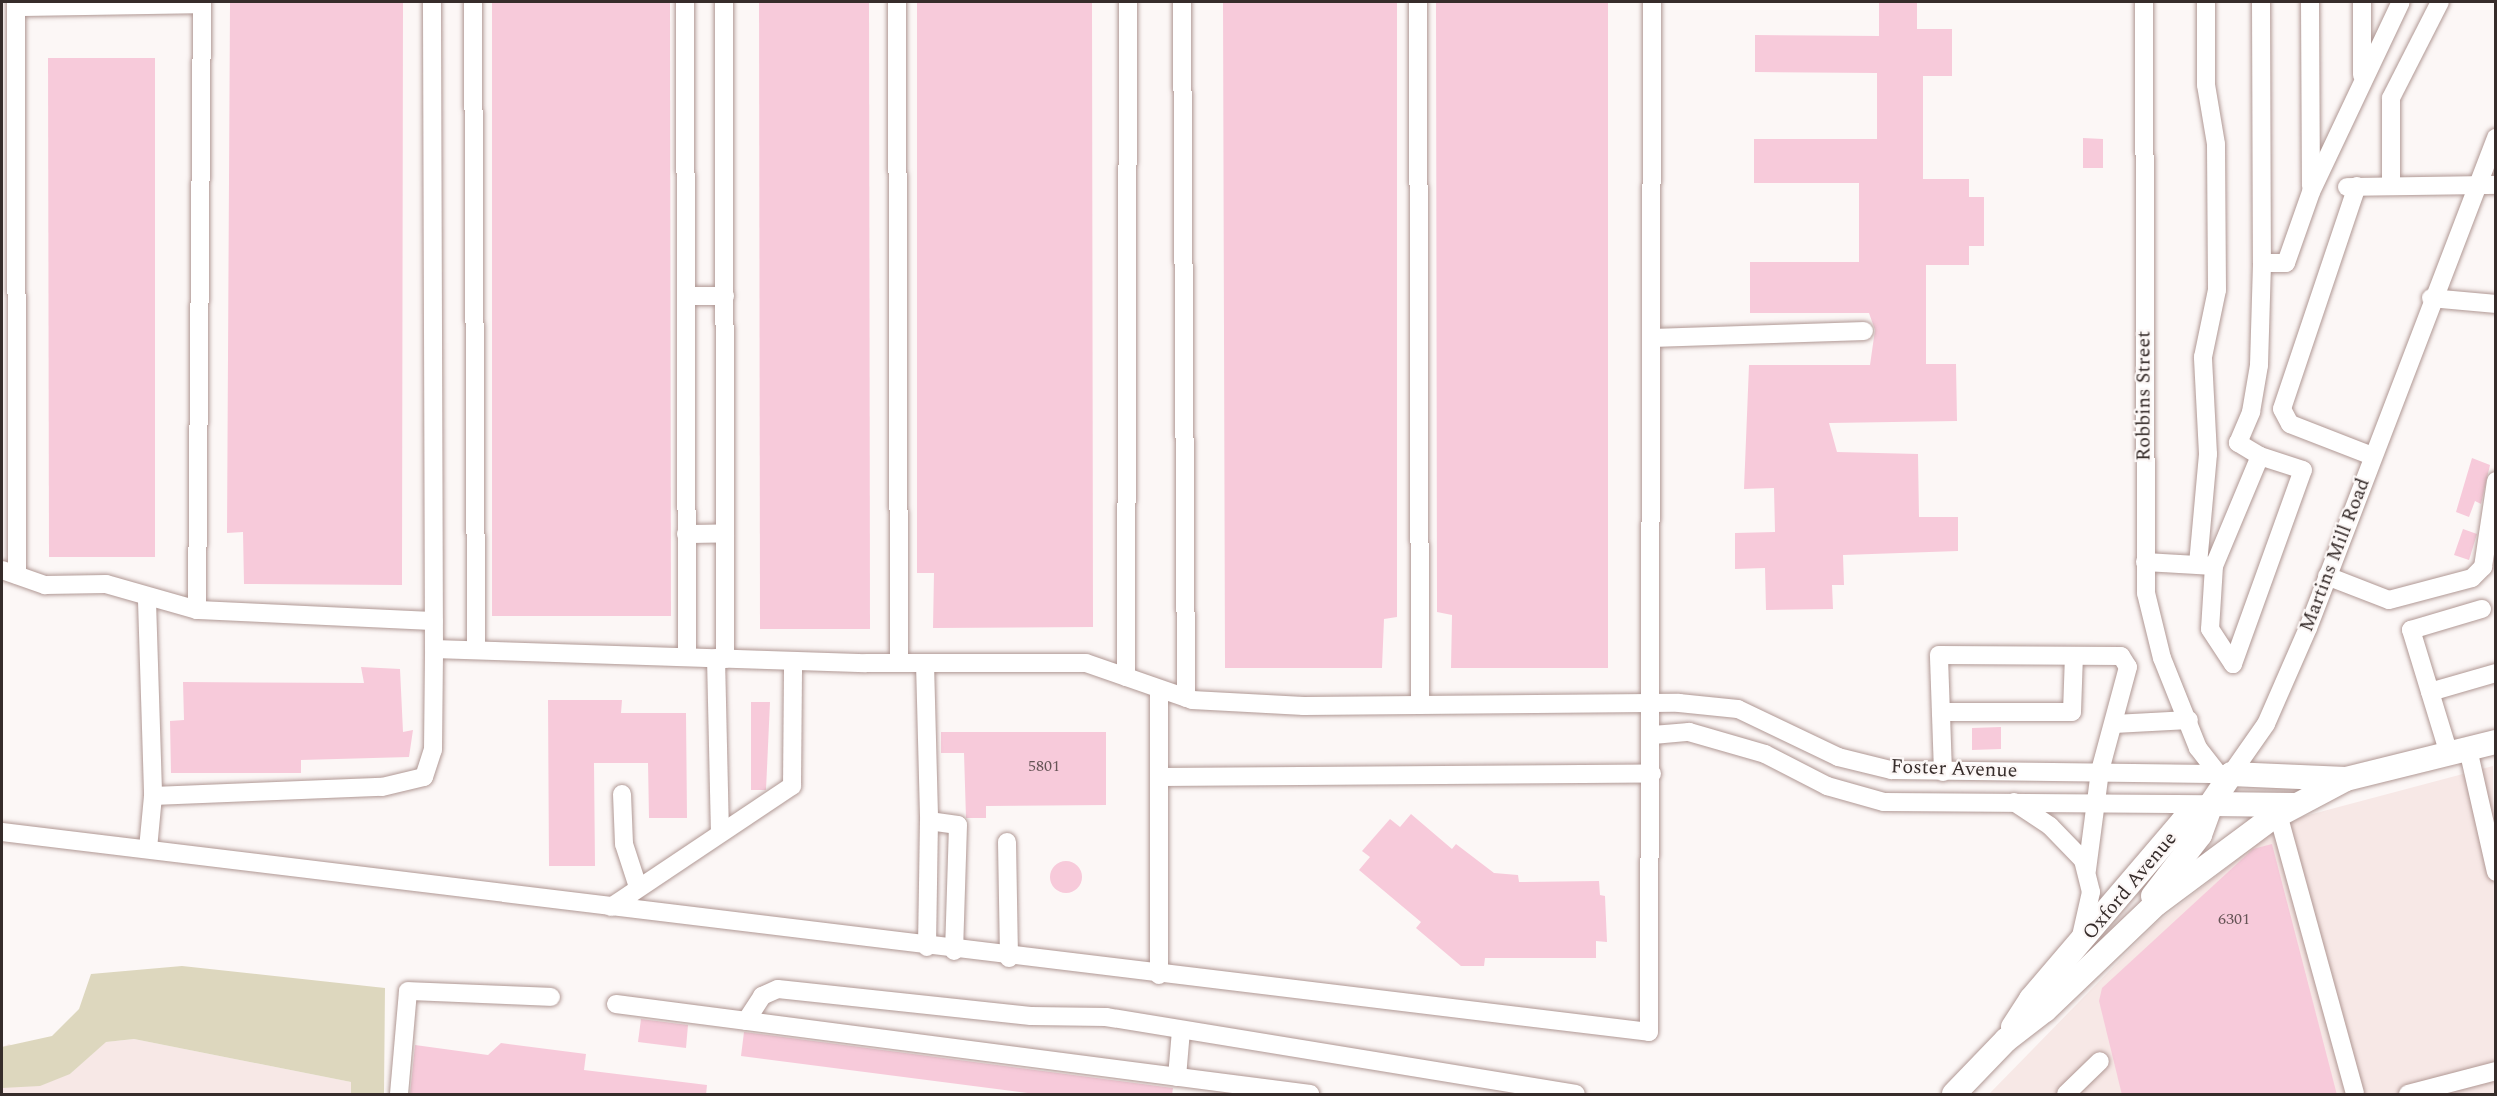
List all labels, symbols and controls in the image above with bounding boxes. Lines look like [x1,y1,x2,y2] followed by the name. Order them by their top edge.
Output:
[2132,331,2156,461] street label: Robbins Street
[2295,475,2375,635] street label: Martins Mill Road
[1890,755,2018,783] street label: Foster Avenue
[1028,756,1060,776] house number: 5801
[2078,827,2182,945] street label: Oxford Avenue
[2218,909,2250,929] house number: 6301

